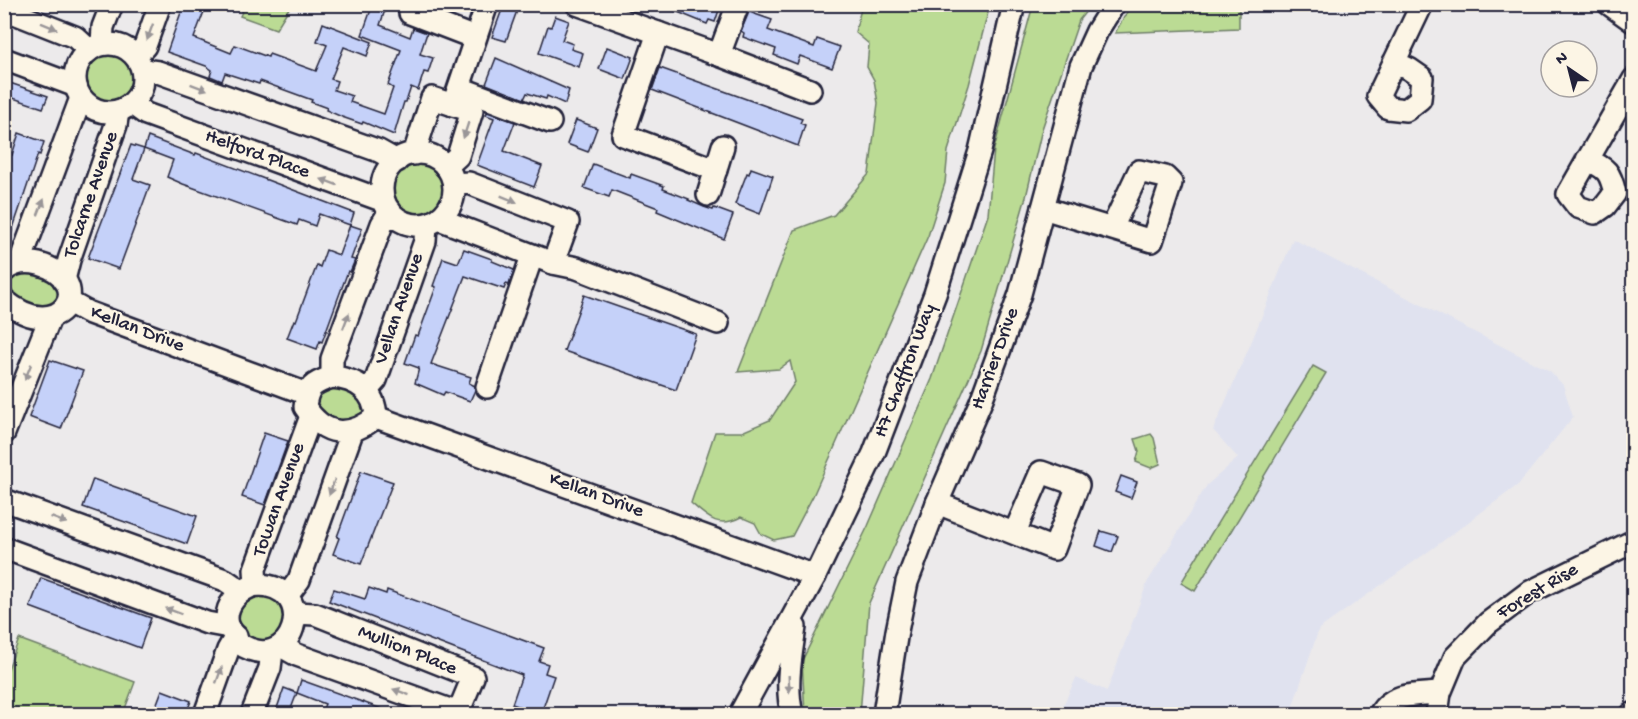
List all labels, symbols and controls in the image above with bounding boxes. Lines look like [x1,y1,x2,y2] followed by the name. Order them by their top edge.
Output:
[40,22,58,31] one-way arrow
[145,23,155,41] one-way arrow
[1539,39,1599,99] north arrow
[1553,48,1573,70] text: N
[190,82,208,92] one-way arrow
[461,121,470,139] one-way arrow
[201,125,313,185] street label: Helford Place
[59,128,125,262] street label: Tolcarne Avenue
[320,177,338,186] one-way arrow
[500,195,518,204] one-way arrow
[36,198,46,216] one-way arrow
[370,250,430,368] street label: Vellan Avenue
[870,301,942,441] street label: H7 Chaffron Way
[87,302,188,359] street label: Kellan Drive
[967,304,1025,413] street label: Harrier Drive
[341,312,351,330] one-way arrow
[23,363,32,381] one-way arrow
[248,439,311,561] street label: Towan Avenue
[546,468,647,524] street label: Kellan Drive
[327,478,337,496] one-way arrow
[51,515,69,525] one-way arrow
[1492,558,1583,626] street label: Forest Rise
[164,605,182,615] one-way arrow
[354,621,460,682] street label: Mullion Place
[215,665,225,683] one-way arrow
[784,674,793,693] one-way arrow
[392,687,410,697] one-way arrow

